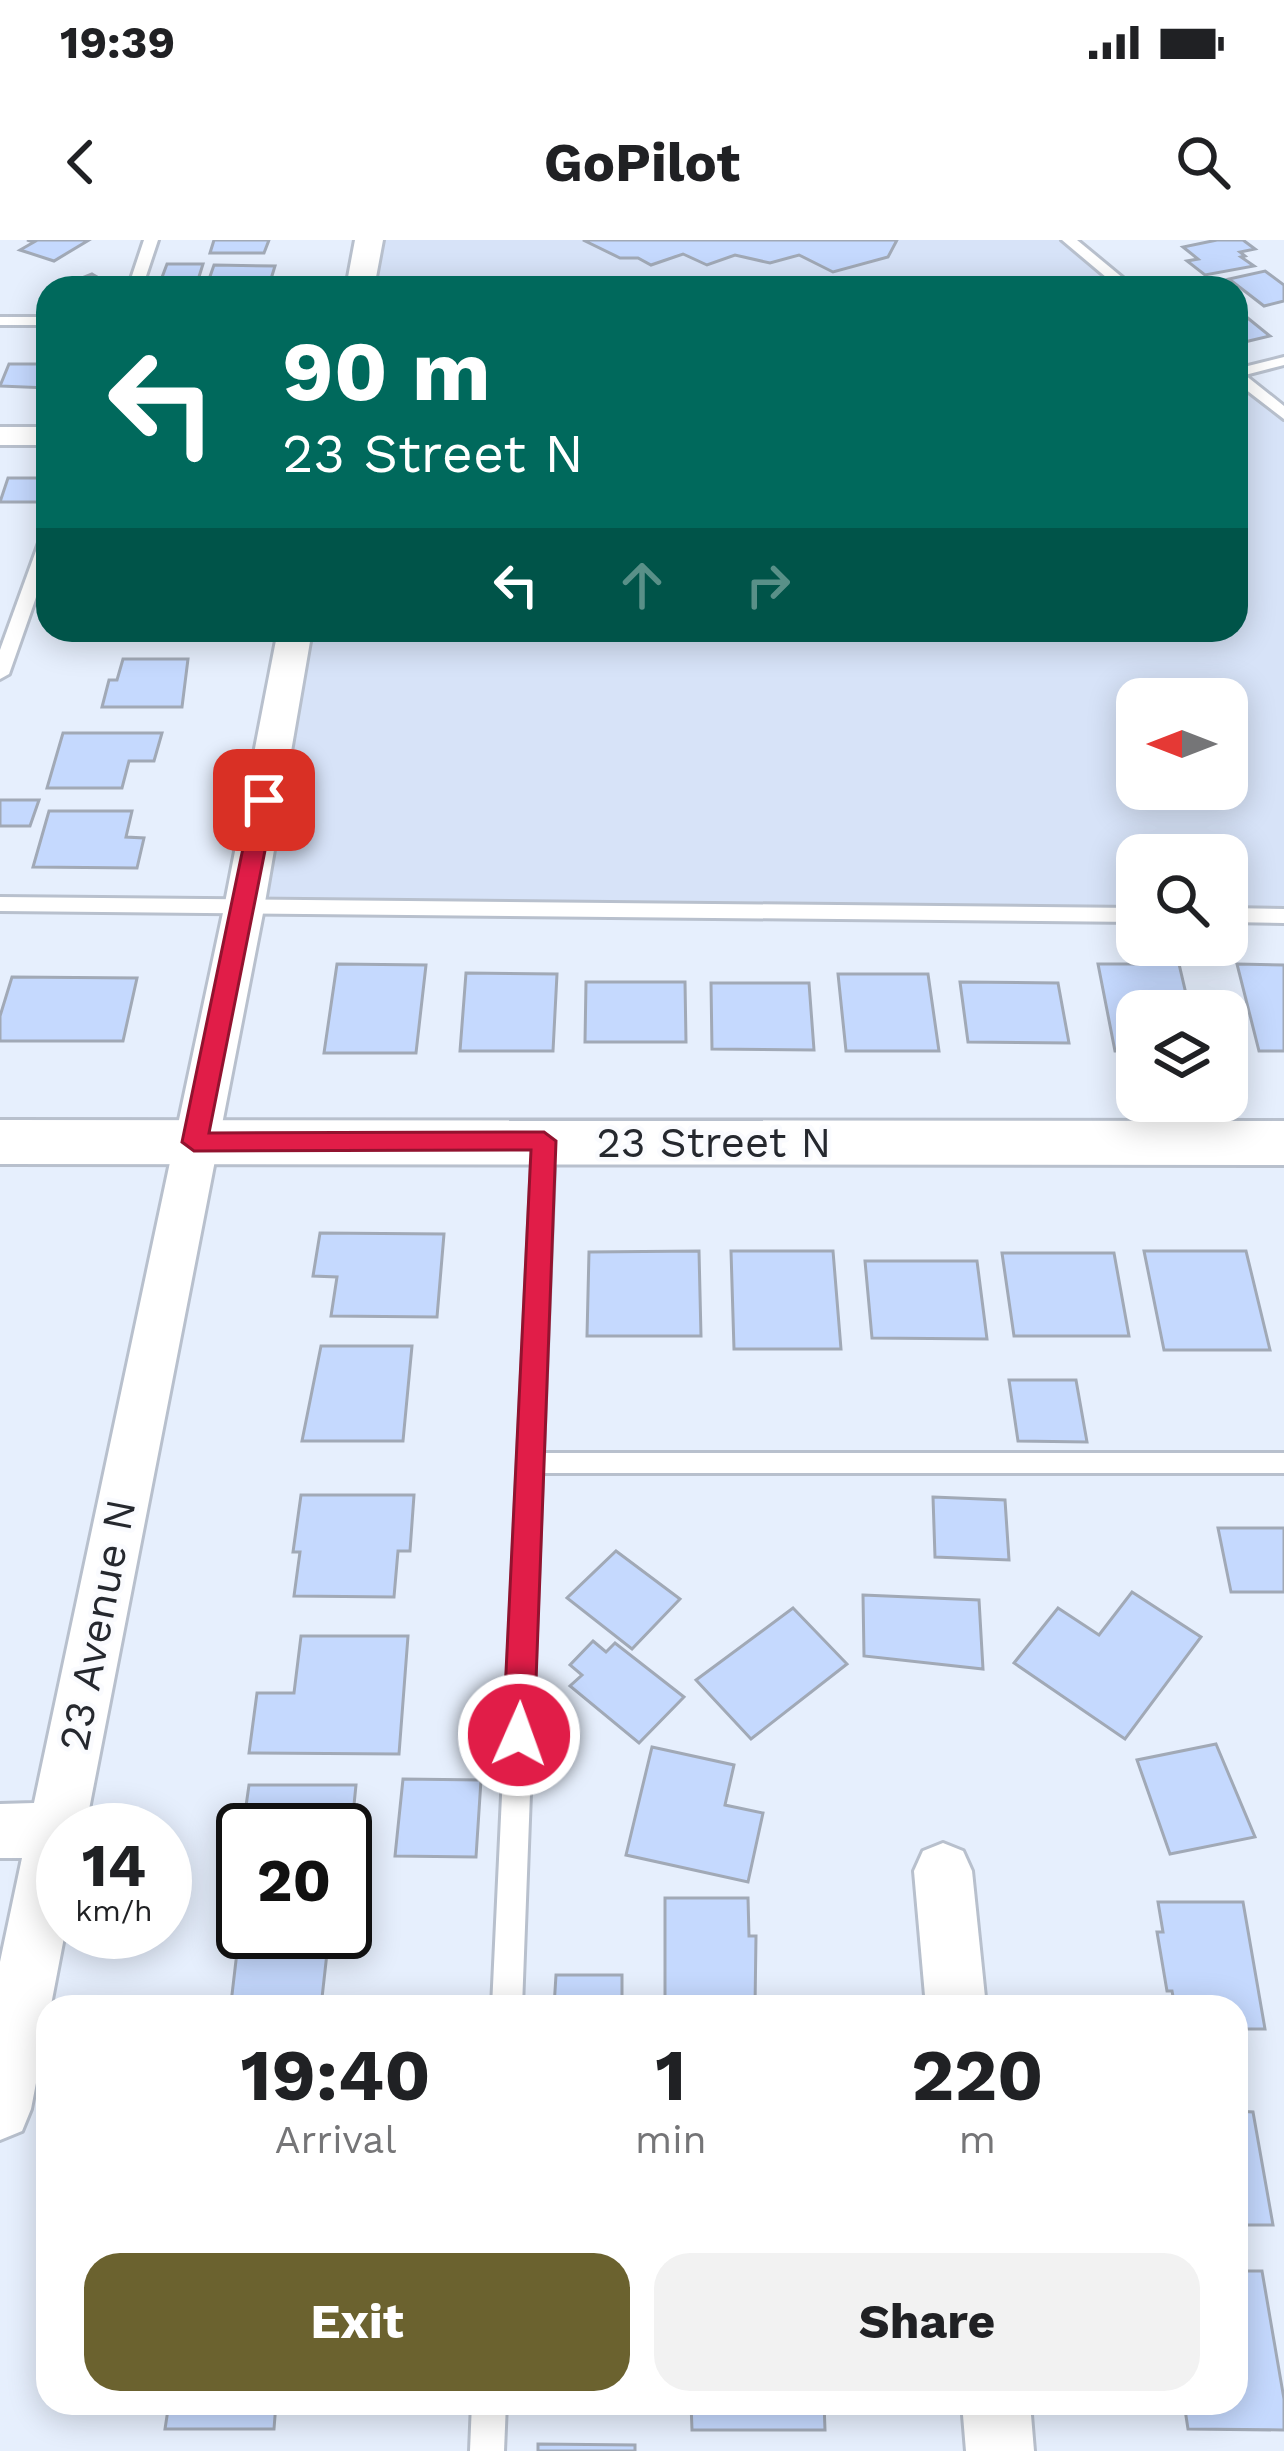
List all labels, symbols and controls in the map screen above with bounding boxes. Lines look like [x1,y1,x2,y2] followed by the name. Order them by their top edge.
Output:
[60,16,175,69] text: 19:39
[48,129,114,195] icon: back
[1170,129,1236,195] icon: search
[544,131,740,194] text: GoPilot
[282,322,491,420] text: 90 m
[84,324,240,480] icon: left
[282,422,584,485] text: 23 Street N
[483,552,549,618] icon: left
[609,552,675,618] icon: ahead
[735,552,801,618] icon: right
[1116,678,1248,810] north arrow
[1116,678,1248,1122] map controls
[213,749,315,851] pin
[231,767,297,833] icon: arrive
[1116,834,1248,966] button: search
[1116,990,1248,1122] button: layers
[597,1118,831,1167] street label: 23 Street N
[49,1495,145,1755] street label: 23 Avenue N
[456,1672,582,1798] position arrow
[216,1803,372,1959] speed limit sign: 20
[82,1830,146,1901] text: 14
[75,1893,153,1928] text: km/h
[241,2033,431,2117] text: 19:40
[655,2033,686,2117] text: 1
[911,2033,1043,2117] text: 220
[275,2117,396,2162] text: Arrival
[635,2117,707,2162] text: min
[959,2117,996,2162] text: m
[84,2253,630,2391] button: Exit
[654,2253,1200,2391] button: Share

